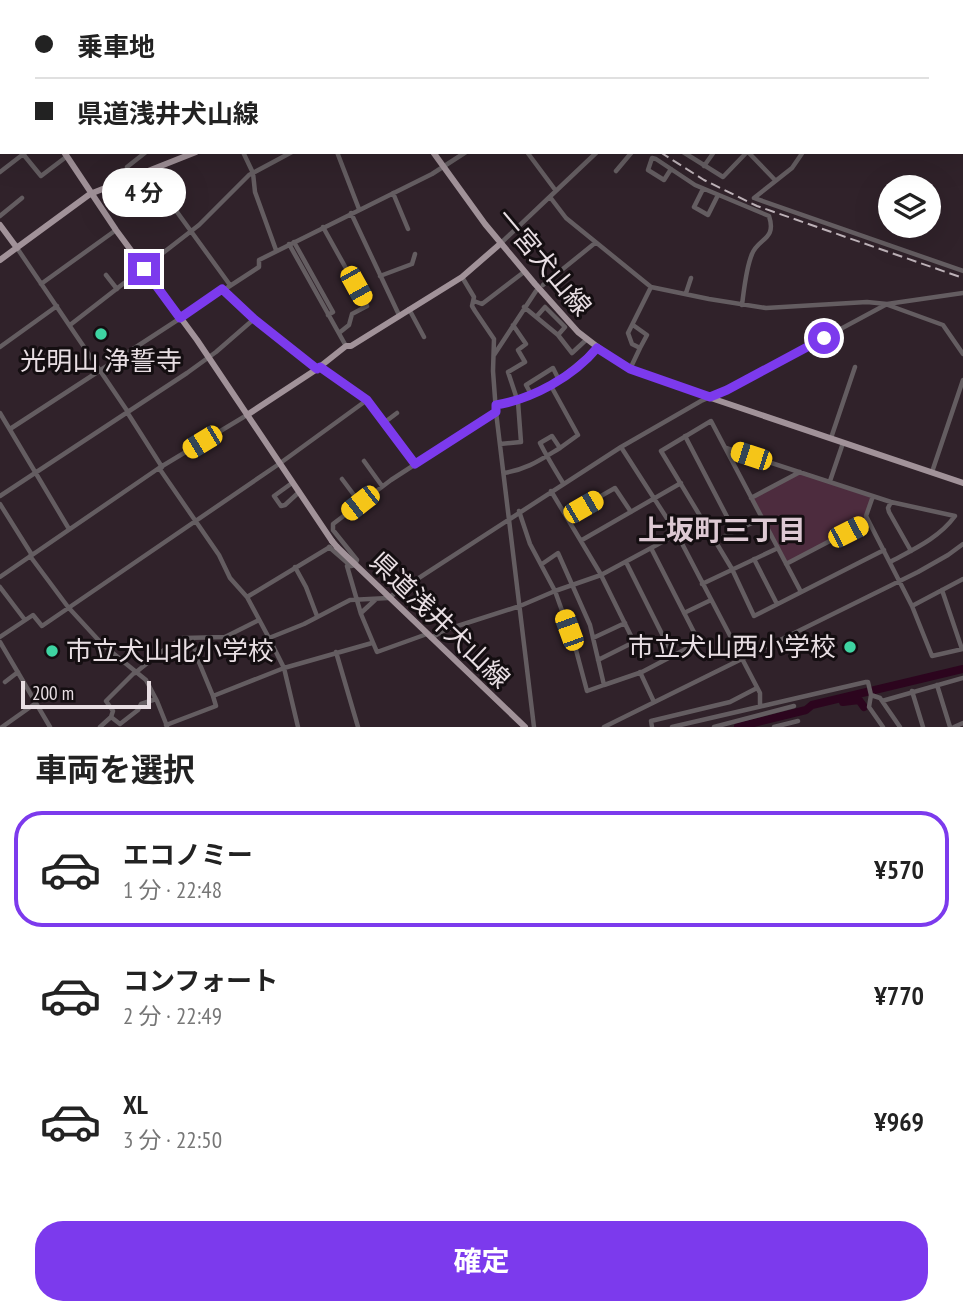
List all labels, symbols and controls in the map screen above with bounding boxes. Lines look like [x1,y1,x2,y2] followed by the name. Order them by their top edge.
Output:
[77,30,155,63] text: 乗車地
[77,97,259,130] text: 県道浅井犬山線
[102,168,186,216] callout: 4 分
[878,175,941,238] map controls
[878,175,941,238] button: layers
[125,178,163,207] text: 4 分
[490,201,599,322] street label: 一宮犬山線
[128,253,160,285] route end
[337,263,376,309] car
[808,322,840,354] route start
[93,326,109,342] marker: 光明山 浄誓寺
[20,344,182,377] place label: 光明山 浄誓寺
[179,422,226,462] car
[728,440,775,472] car
[337,482,384,524] car
[560,487,607,527] car
[638,511,806,548] district label: 上坂町三丁目
[825,513,872,551] car
[363,545,517,695] street label: 県道浅井犬山線
[552,607,587,653] car
[628,630,836,663] place label: 市立犬山西小学校
[66,634,274,667] place label: 市立犬山北小学校
[842,639,858,655] marker: 市立犬山西小学校
[44,643,60,659] marker: 市立犬山北小学校
[21,678,150,710] scale bar
[32,681,74,705] text: 200 m
[35,748,195,790] text: 車両を選択
[39,838,102,901] icon: car
[123,838,253,871] text: エコノミー
[874,853,924,886] text: ¥570
[123,875,222,904] text: 1 分 · 22:48
[39,964,102,1027] icon: car
[123,964,278,997] text: コンフォート
[874,979,924,1012] text: ¥770
[123,1001,222,1030] text: 2 分 · 22:49
[123,1088,148,1121] text: XL
[39,1090,102,1153] icon: car
[874,1105,924,1138] text: ¥969
[123,1125,222,1154] text: 3 分 · 22:50
[35,1221,928,1301] button: 確定

